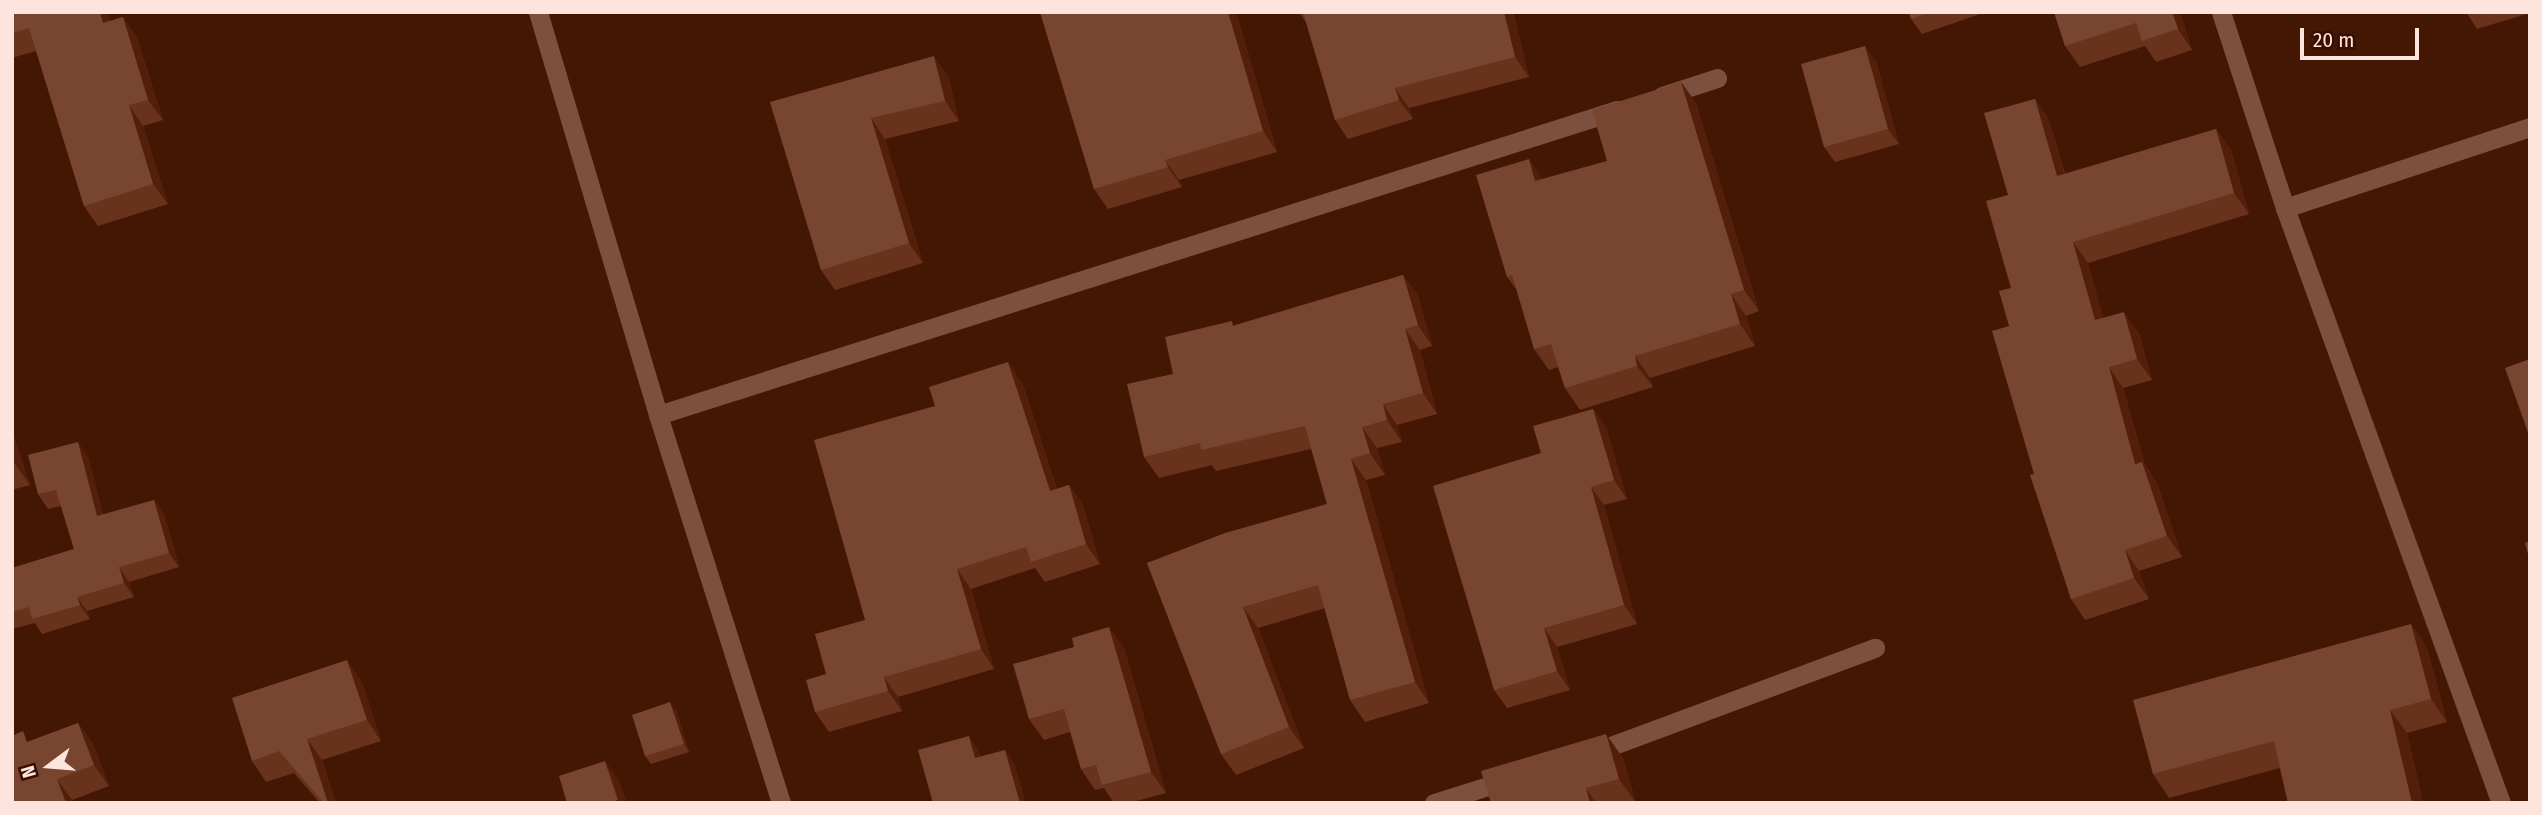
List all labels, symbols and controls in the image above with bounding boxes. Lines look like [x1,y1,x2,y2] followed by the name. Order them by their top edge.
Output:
[2304,14,2423,58] scale bar
[2313,27,2354,53] text: 20 m
[14,731,84,801] north arrow
[16,763,41,781] text: N

